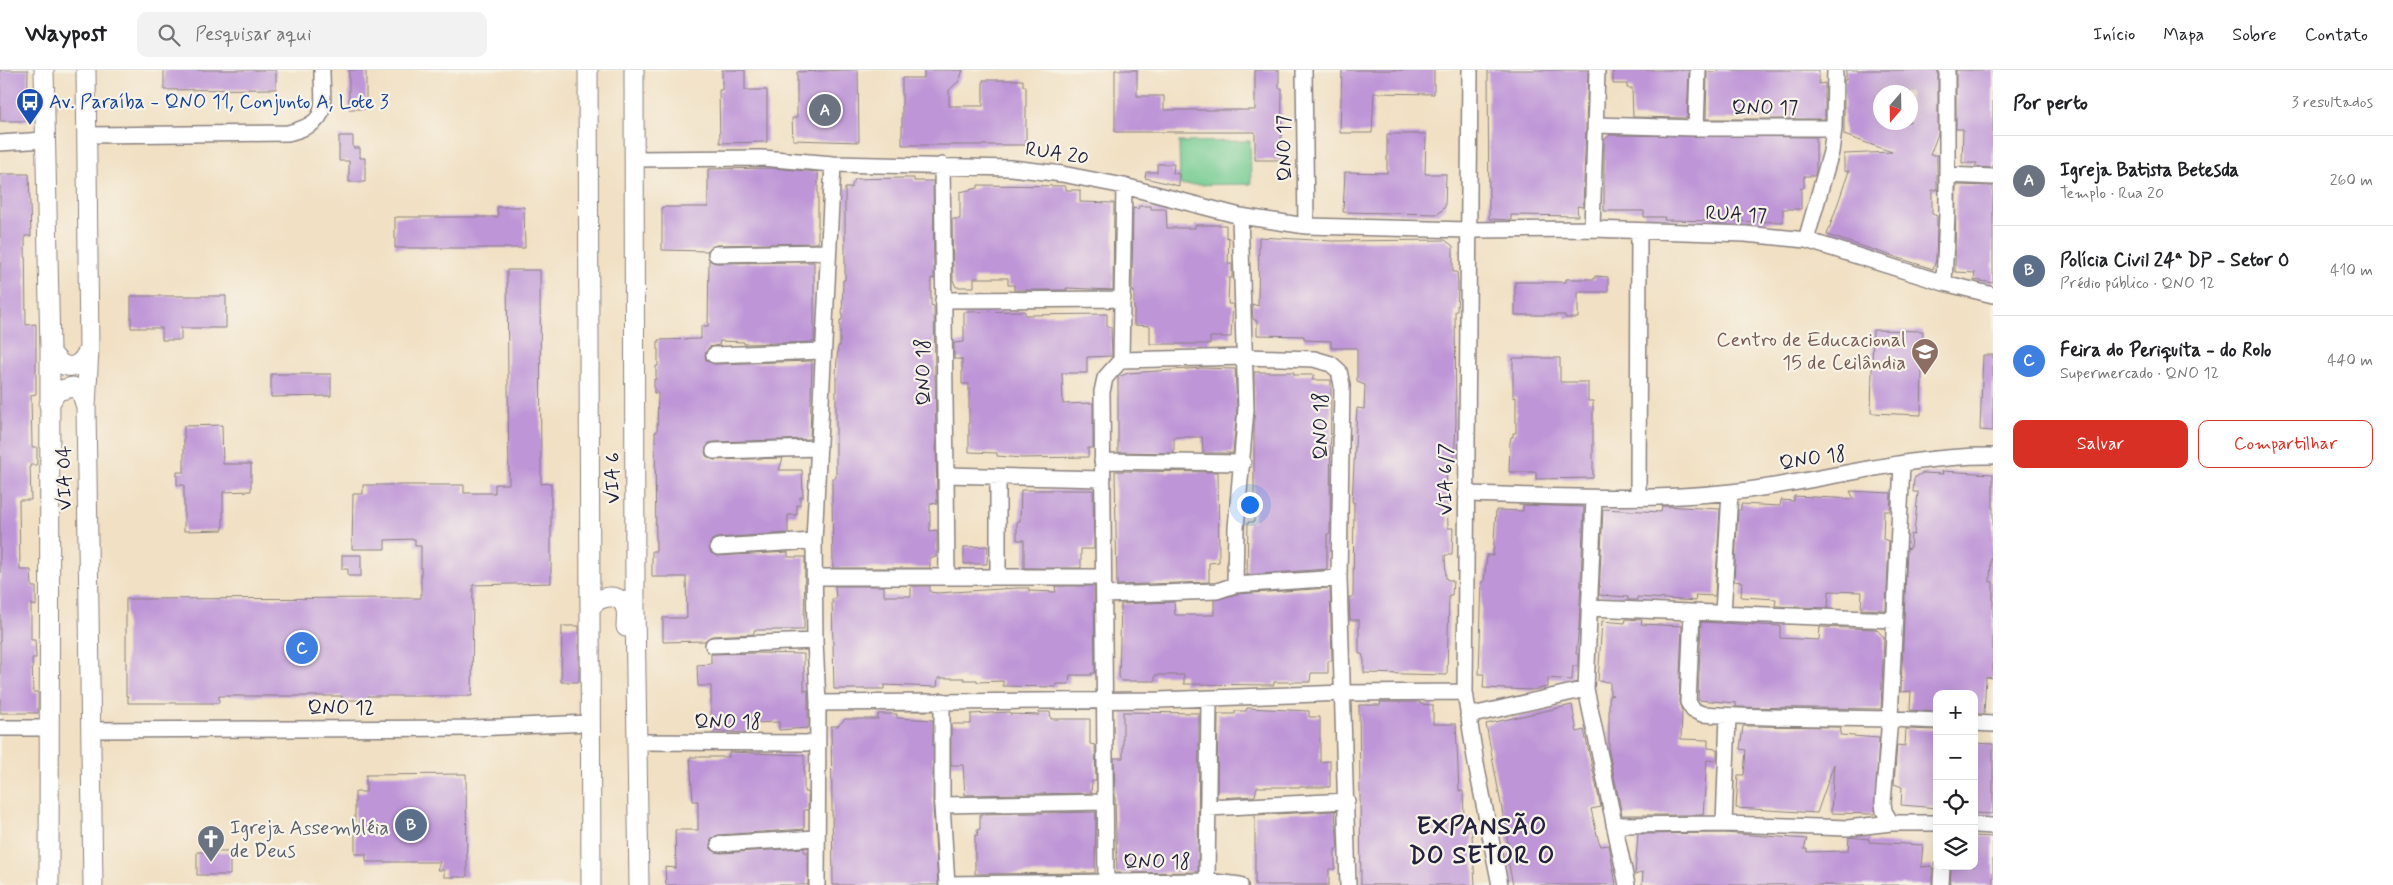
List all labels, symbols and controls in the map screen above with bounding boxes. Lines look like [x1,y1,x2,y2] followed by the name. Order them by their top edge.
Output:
[137,12,487,57] search box
[25,19,107,50] text: Waypost
[155,21,183,49] icon: search
[195,22,312,47] text: Pesquisar aqui
[2093,23,2135,47] text: Início
[2163,23,2204,47] text: Mapa
[2232,23,2277,47] text: Sobre
[2305,23,2368,47] text: Contato
[1873,85,1918,130] north arrow
[15,87,45,126] bus stop icon: Av. Paraíba - QNO 11, Conjunto A, Lote 3
[49,89,389,116] place label: Av. Paraíba - QNO 11, Conjunto A, Lote 3
[2013,89,2088,117] text: Por perto
[809,91,841,129] pin: A
[2292,92,2373,113] text: 3 resultados
[1732,95,1798,122] street label: QNO 17
[1271,115,1299,181] street label: QNO 17
[1023,136,1091,172] street label: RUA 20
[2060,158,2239,183] text: Igreja Batista Betesda
[2024,170,2034,191] text: A
[2330,170,2373,191] text: 260 m
[2060,183,2164,204] text: Templo · Rua 20
[1704,200,1768,230] street label: RUA 17
[2060,248,2289,273] text: Polícia Civil 24ª DP - Setor O
[2024,260,2034,281] text: B
[2330,260,2373,281] text: 410 m
[2060,273,2215,294] text: Prédio público · QNO 12
[1716,327,1906,377] place label: Centro de Educacional 15 de Ceilândia
[1910,337,1940,376] school or university icon: Centro de Educacional 15 de Ceilândia
[910,338,938,406] street label: QNO 18
[2060,338,2271,363] text: Feira do Periquita - do Rolo
[2023,350,2035,371] text: C
[2327,350,2373,371] text: 440 m
[2060,363,2219,384] text: Supermercado · QNO 12
[1308,392,1335,460] street label: QNO 18
[2013,420,2188,468] button: Salvar
[2198,420,2373,468] button: Compartilhar
[1778,440,1848,478] street label: QNO 18
[1433,443,1460,515] street label: VIA 6/7
[51,445,79,511] street label: VIA O4
[600,452,627,504] street label: VIA 6
[1237,492,1263,518] your location
[286,629,318,667] pin: C
[1933,690,1978,870] map controls
[1933,690,1978,735] button: +
[308,695,374,722] street label: QNO 12
[694,709,762,736] street label: QNO 18
[1933,735,1978,780] button: −
[1933,780,1978,825] button: locate
[395,806,427,844] pin: B
[1409,811,1555,873] district label: EXPANSÃO DO SETOR O
[230,815,389,865] place label: Igreja Assembléia de Deus
[196,824,226,863] church icon: Igreja Assembléia de Deus
[1933,825,1978,870] button: layers
[1123,849,1191,876] street label: QNO 18

